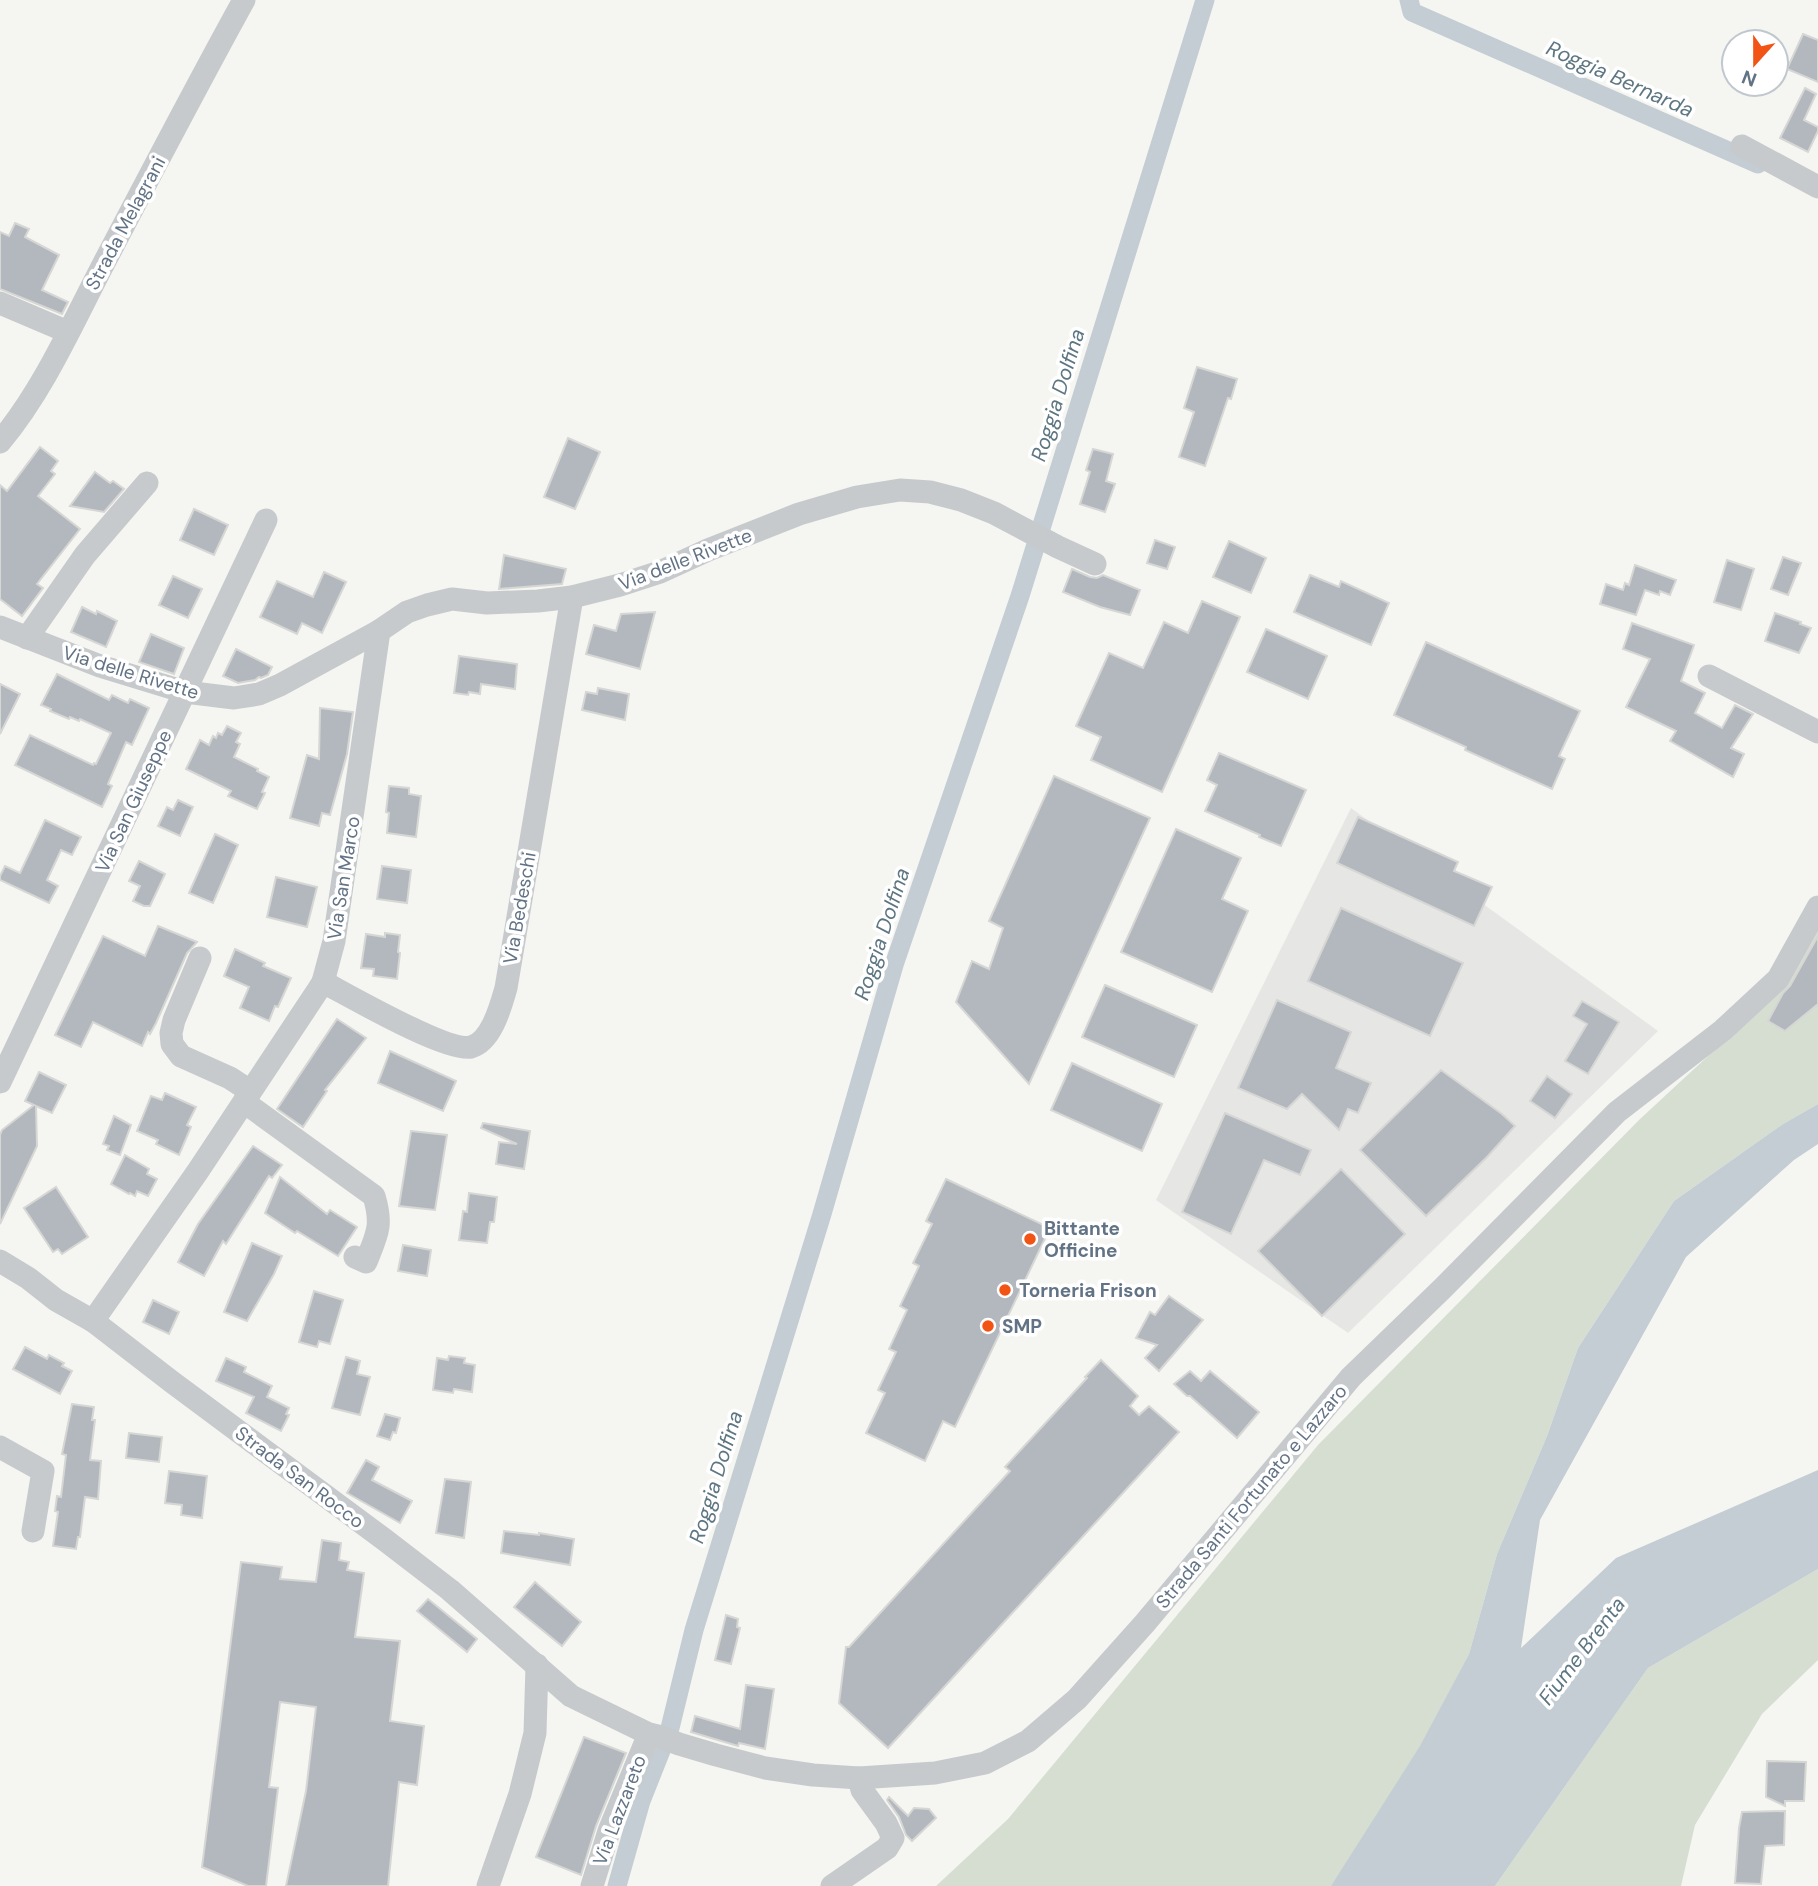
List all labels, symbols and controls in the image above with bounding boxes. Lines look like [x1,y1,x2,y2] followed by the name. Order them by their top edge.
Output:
[1720,28,1790,98] north arrow
[1542,34,1698,124] water label: Roggia Bernarda
[1738,64,1760,93] text: N
[80,152,171,294] street label: Strada Melagrani
[1025,325,1091,465] water label: Roggia Dolfina
[615,523,755,596] street label: Via delle Rivette
[60,640,202,705] street label: Via delle Rivette
[89,726,177,877] street label: Via San Giuseppe
[321,814,366,942] street label: Via San Marco
[497,850,542,966] street label: Via Bedeschi
[847,864,917,1004] water label: Roggia Dolfina
[1044,1216,1120,1263] place label: Bittante Officine
[1022,1231,1038,1247] marker: Bittante Officine
[1019,1278,1157,1303] place label: Torneria Frison
[997,1282,1013,1298] marker: Torneria Frison
[1002,1314,1042,1339] place label: SMP
[980,1318,996,1334] marker: SMP
[1150,1379,1353,1614] street label: Strada Santi Fortunato e Lazzaro
[683,1407,749,1547] water label: Roggia Dolfina
[230,1421,369,1534] street label: Strada San Rocco
[1532,1591,1632,1711] water label: Fiume Brenta
[587,1751,652,1869] street label: Via Lazzareto

